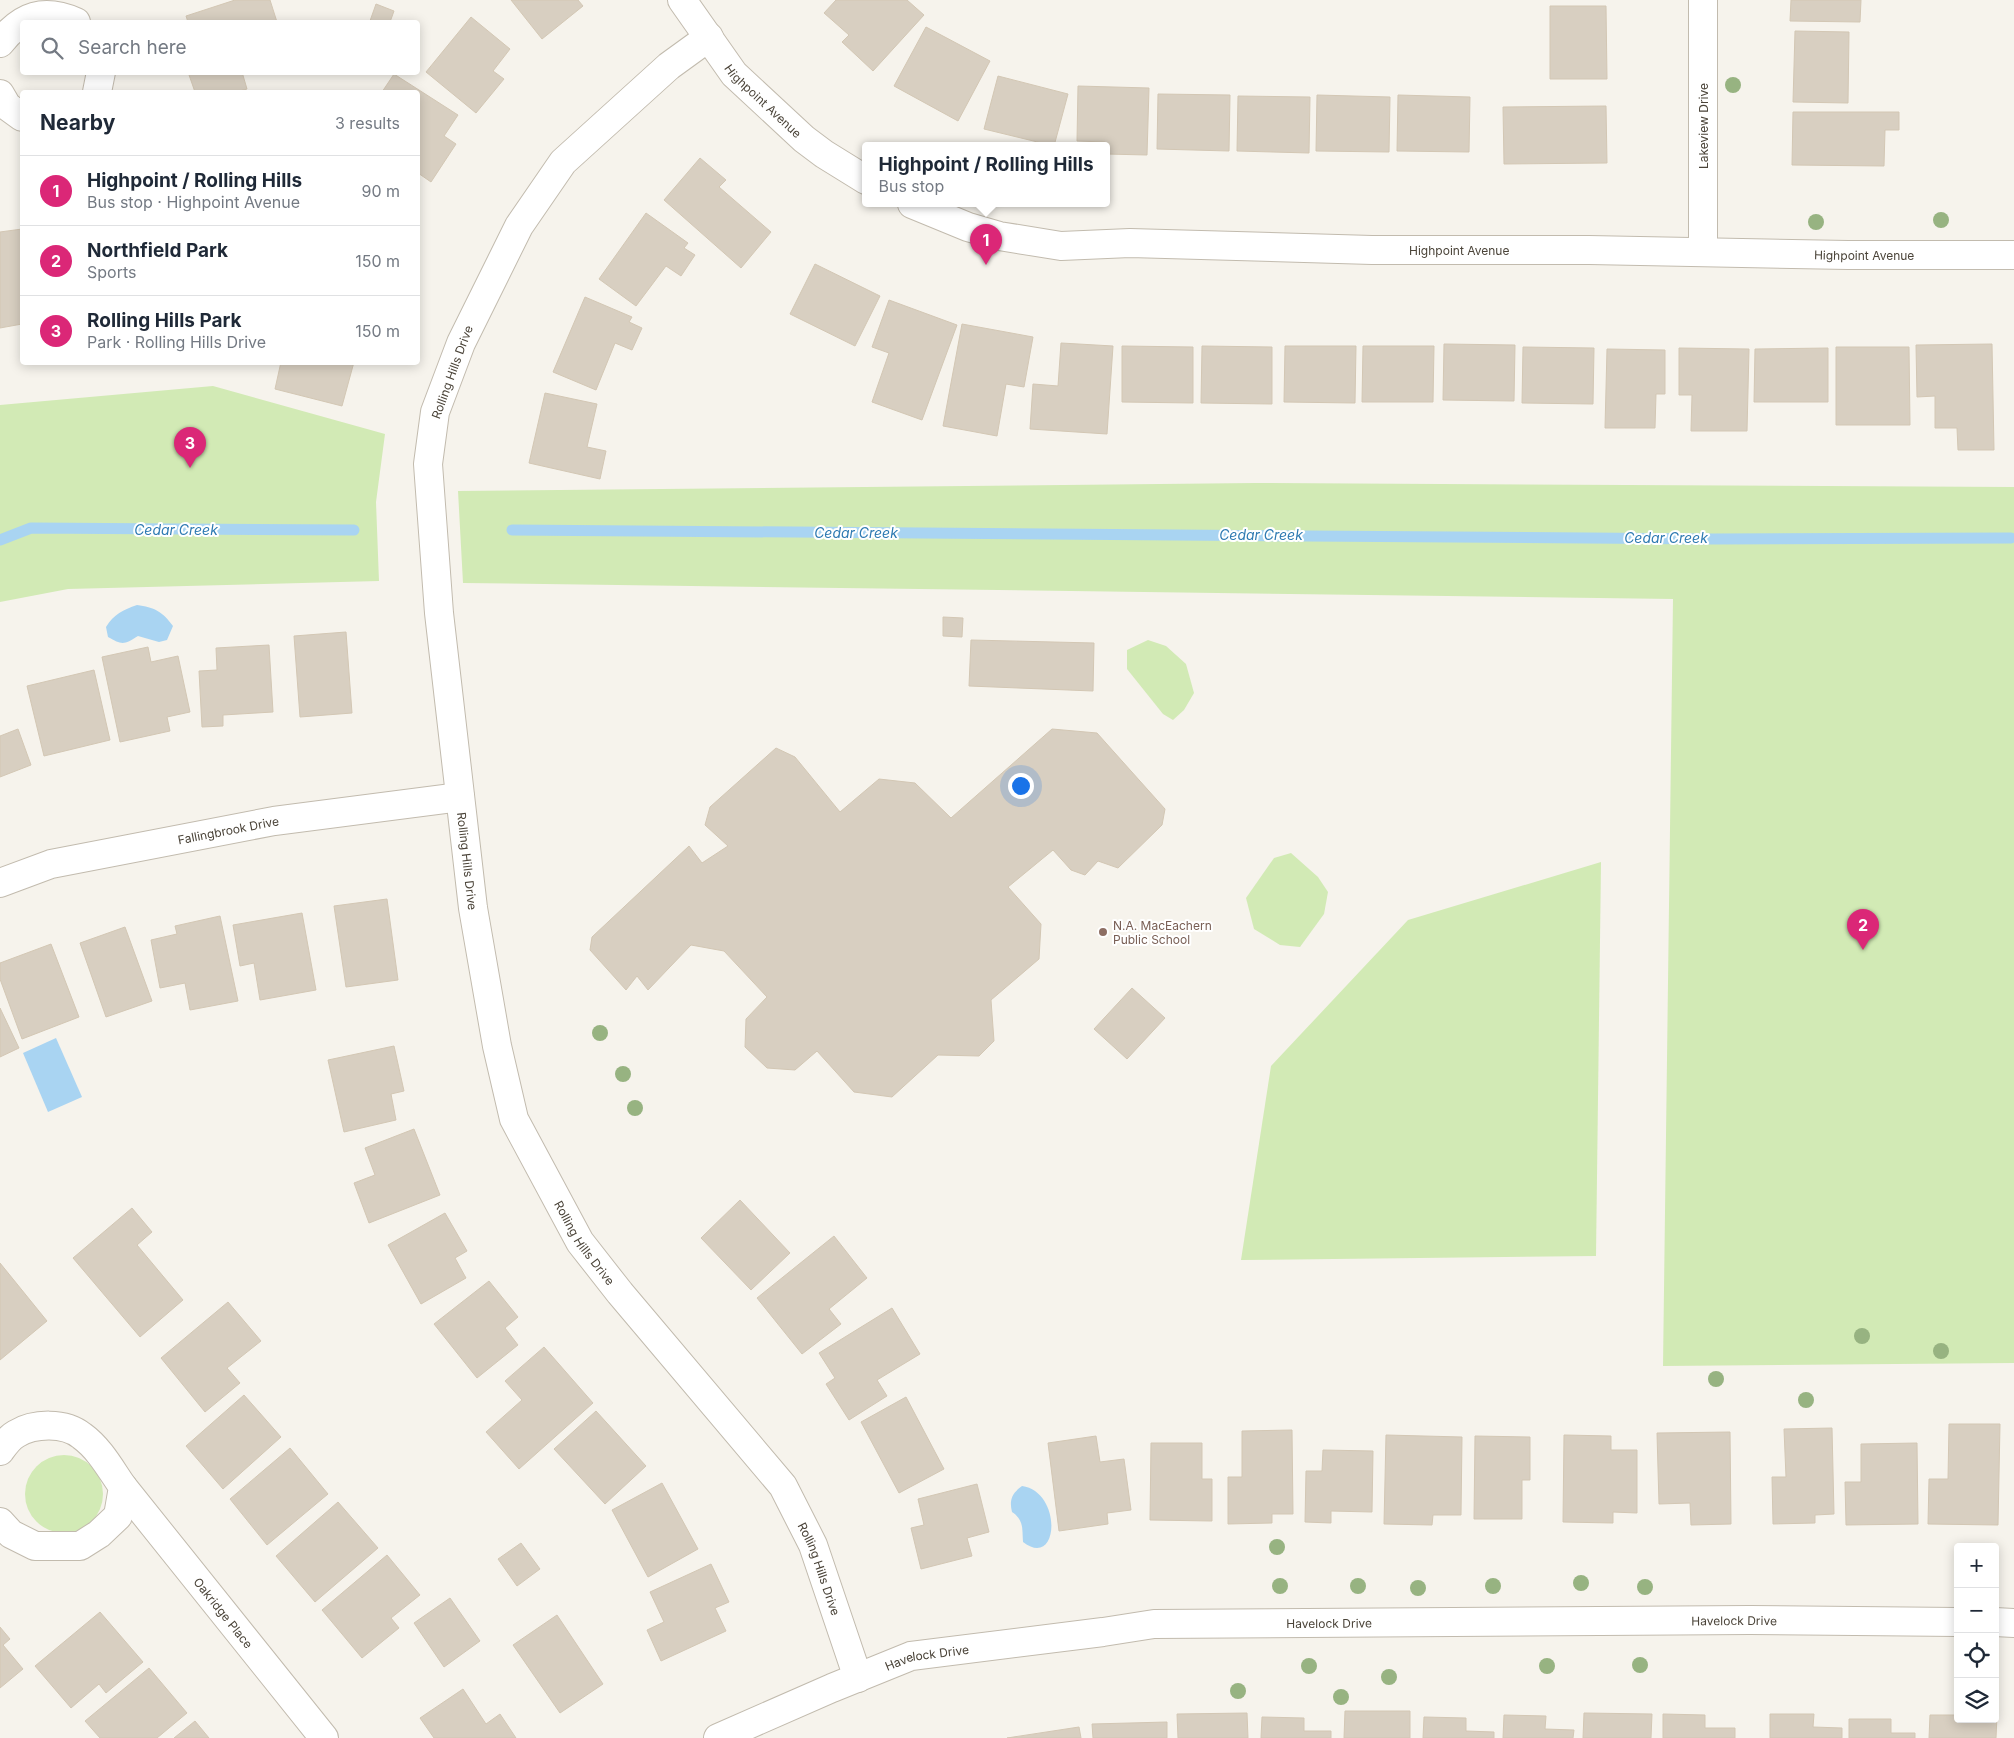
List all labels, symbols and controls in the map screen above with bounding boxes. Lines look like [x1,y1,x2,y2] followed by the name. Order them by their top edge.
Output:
[20,20,420,75] search box
[38,34,66,62] icon: search
[78,36,187,59] text: Search here
[722,61,805,141] street label: Highpoint Avenue
[1696,83,1711,169] street label: Lakeview Drive
[40,110,115,135] text: Nearby
[335,113,400,133] text: 3 results
[862,142,1110,207] popup
[878,153,1094,176] text: Highpoint / Rolling Hills
[87,169,302,192] text: Highpoint / Rolling Hills
[878,176,944,196] text: Bus stop
[53,181,59,201] text: 1
[361,181,400,201] text: 90 m
[87,192,300,212] text: Bus stop · Highpoint Avenue
[970,224,1002,265] pin: 1
[87,239,228,262] text: Northfield Park
[1409,243,1509,258] street label: Highpoint Avenue
[1814,247,1914,263] street label: Highpoint Avenue
[51,251,61,271] text: 2
[355,251,400,271] text: 150 m
[87,262,136,282] text: Sports
[87,309,242,332] text: Rolling Hills Park
[51,321,61,341] text: 3
[355,321,400,341] text: 150 m
[428,323,476,421] street label: Rolling Hills Drive
[87,332,266,352] text: Park · Rolling Hills Drive
[174,427,206,468] pin: 3
[134,521,218,538] water label: Cedar Creek
[814,524,898,541] water label: Cedar Creek
[1219,526,1303,543] water label: Cedar Creek
[1624,529,1708,546] water label: Cedar Creek
[1008,773,1034,799] your location
[455,811,481,911] street label: Rolling Hills Drive
[177,813,280,847] street label: Fallingbrook Drive
[1847,909,1879,950] pin: 2
[1113,918,1212,947] place label: N.A. MacEachern Public School
[1097,926,1109,938] marker: N.A. MacEachern Public School
[552,1198,618,1288] street label: Rolling Hills Drive
[795,1520,844,1617] street label: Rolling Hills Drive
[1954,1543,1999,1723] map controls
[1954,1543,1999,1588] button: +
[191,1574,257,1651] street label: Oakridge Place
[1954,1588,1999,1633] button: −
[1691,1612,1777,1628] street label: Havelock Drive
[1286,1615,1372,1631] street label: Havelock Drive
[1954,1633,1999,1678] button: locate
[883,1641,970,1673] street label: Havelock Drive
[1954,1678,1999,1723] button: layers

